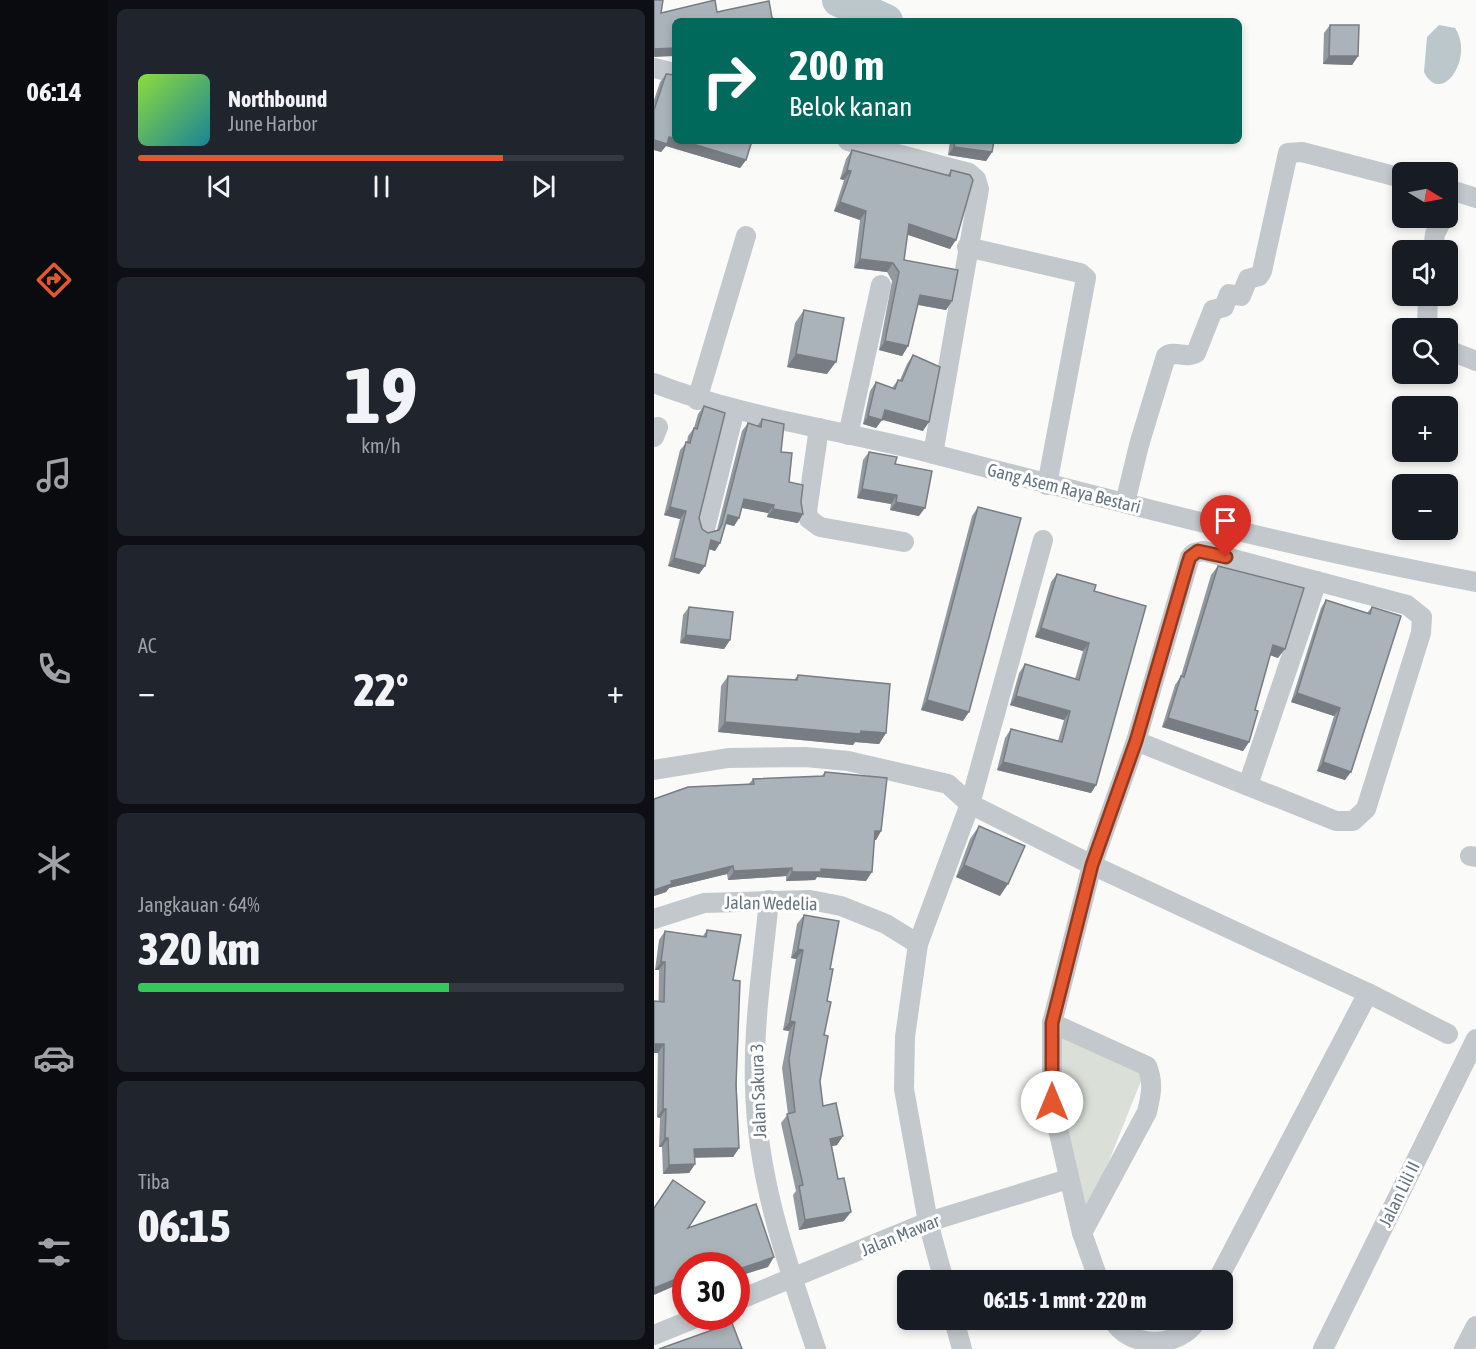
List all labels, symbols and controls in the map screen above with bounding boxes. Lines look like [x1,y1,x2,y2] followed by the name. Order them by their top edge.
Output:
[789,41,884,89] text: 200 m
[690,42,768,120] icon: right
[26,76,82,107] text: 06:14
[228,86,327,112] text: Northbound
[789,91,912,122] text: Belok kanan
[228,112,317,135] text: June Harbor
[1392,162,1458,228] north arrow
[1392,162,1458,540] map controls
[203,170,236,203] icon: previous
[365,170,398,203] icon: pause
[527,170,560,203] icon: next
[1392,240,1458,306] button: sound
[33,259,75,301] icon: directions
[1392,318,1458,384] button: search
[344,350,418,440] text: 19
[1392,396,1458,462] button: +
[361,434,401,457] text: km/h
[33,454,75,496] icon: music
[985,459,1143,517] street label: Gang Asem Raya Bestari
[1392,474,1458,540] button: −
[1200,495,1251,557] pin
[1209,504,1242,537] icon: arrive
[138,634,157,657] text: AC
[33,648,75,690] icon: phone
[354,664,408,716] text: 22°
[138,672,155,710] text: −
[607,672,624,710] text: +
[33,842,75,884] icon: climate
[724,892,818,914] street label: Jalan Wedelia
[138,893,260,916] text: Jangkauan · 64%
[138,923,260,975] text: 320 km
[33,1037,75,1079] icon: car
[746,1043,770,1139] street label: Jalan Sakura 3
[1020,1070,1084,1134] position arrow
[1374,1158,1424,1230] street label: Jalan Lili II
[138,1170,170,1193] text: Tiba
[138,1200,231,1252] text: 06:15
[858,1209,943,1260] street label: Jalan Mawar
[33,1231,75,1273] icon: filters
[672,1252,750,1330] speed limit sign: 30
[984,1287,1146,1313] text: 06:15 · 1 mnt · 220 m

